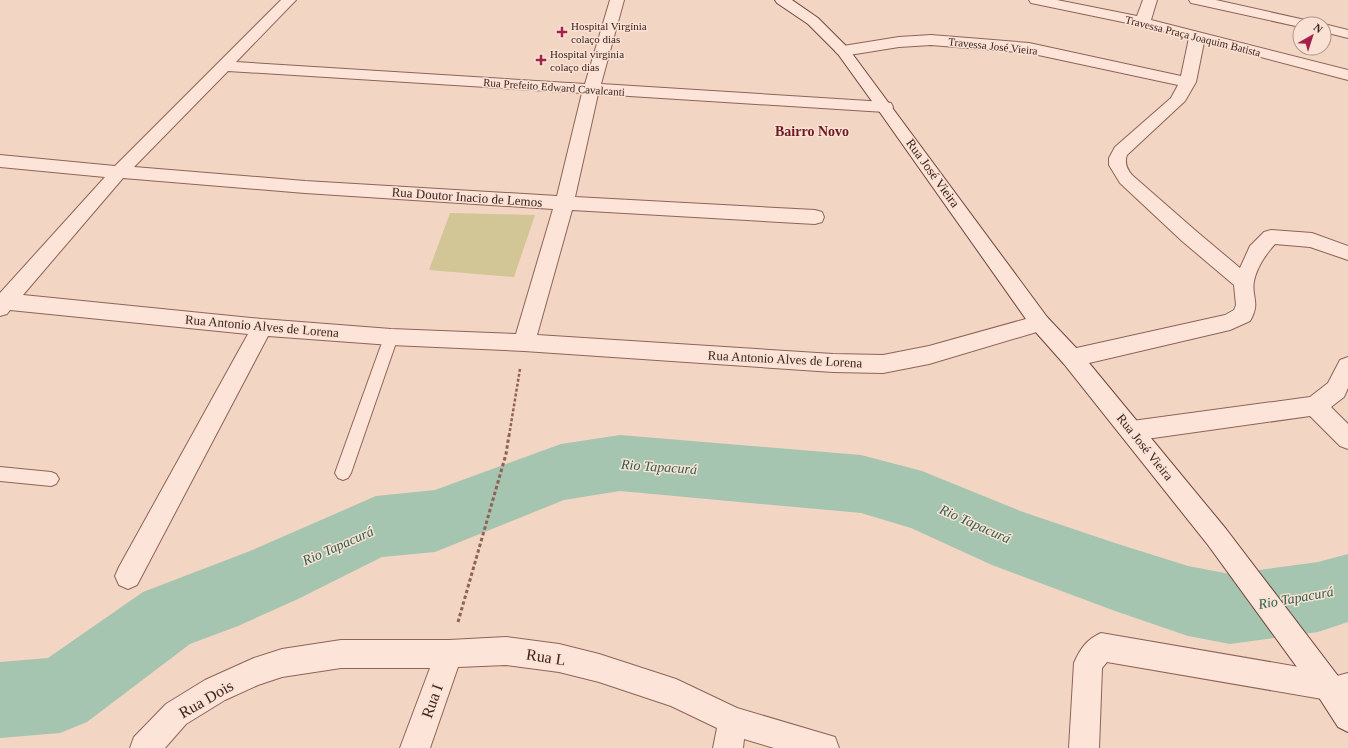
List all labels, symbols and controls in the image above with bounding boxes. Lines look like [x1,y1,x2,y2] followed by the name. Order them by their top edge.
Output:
[1124,13,1262,59] street label: Travessa Praça Joaquim Batista
[1292,16,1332,56] north arrow
[571,20,647,45] place label: Hospital Virgínia colaço dias
[1311,21,1325,35] text: N
[556,26,568,38] marker: Hospital Virgínia colaço dias
[948,35,1038,57] street label: Travessa José Vieira
[550,48,624,73] place label: Hospital virginia colaço dias
[535,54,547,66] marker: Hospital virginia colaço dias
[483,76,625,98] street label: Rua Prefeito Edward Cavalcanti
[775,124,849,139] district label: Bairro Novo
[903,136,963,210] street label: Rua José Vieira
[391,184,543,210] street label: Rua Doutor Inacio de Lemos
[184,312,340,340] street label: Rua Antonio Alves de Lorena
[707,347,863,371] street label: Rua Antonio Alves de Lorena
[1114,411,1177,483] street label: Rua José Vieira
[620,457,697,477] water label: Rio Tapacurá
[936,501,1013,546] water label: Rio Tapacurá
[299,524,376,569] water label: Rio Tapacurá
[1256,584,1335,612] water label: Rio Tapacurá
[525,646,567,668] street label: Rua L
[176,677,236,721] street label: Rua Dois
[418,682,446,720] street label: Rua I

